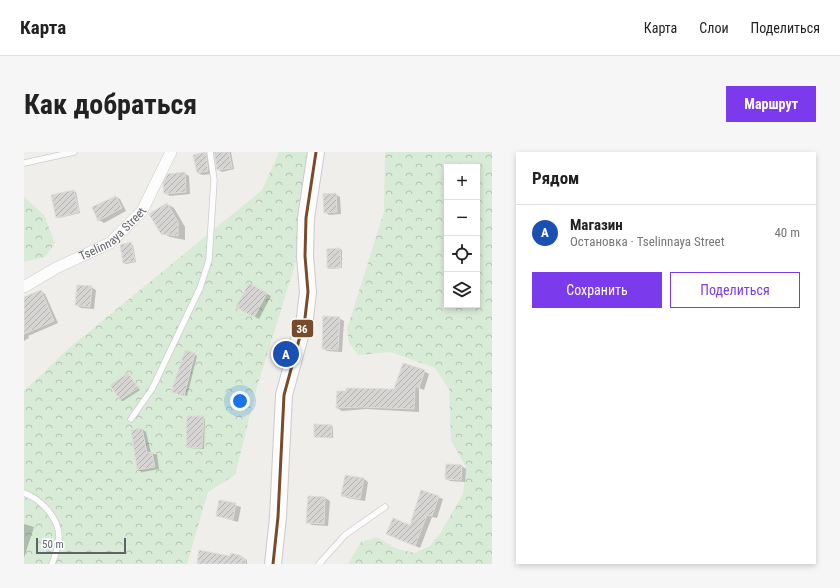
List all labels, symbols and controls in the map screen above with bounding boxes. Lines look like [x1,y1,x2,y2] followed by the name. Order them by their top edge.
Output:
[20,16,66,39] text: Карта
[644,20,677,36] text: Карта
[699,20,729,36] text: Слои
[751,20,820,36] text: Поделиться
[726,86,816,122] button: Маршрут
[24,88,197,121] text: Как добраться
[444,164,480,308] map controls
[444,164,480,200] button: +
[532,168,579,188] text: Рядом
[444,200,480,236] button: −
[77,205,150,263] street label: Tselinnaya Street
[570,216,623,234] text: Магазин
[541,225,549,240] text: A
[774,225,800,240] text: 40 m
[570,234,725,249] text: Остановка · Tselinnaya Street
[444,236,480,272] button: locate
[444,272,480,308] button: layers
[532,272,662,308] button: Сохранить
[670,272,800,308] button: Поделиться
[291,319,314,338] line badge: 36
[296,323,308,336] text: 36
[273,339,299,369] pin: A
[230,391,250,411] your location
[36,536,126,555] scale bar
[42,538,64,551] text: 50 m

